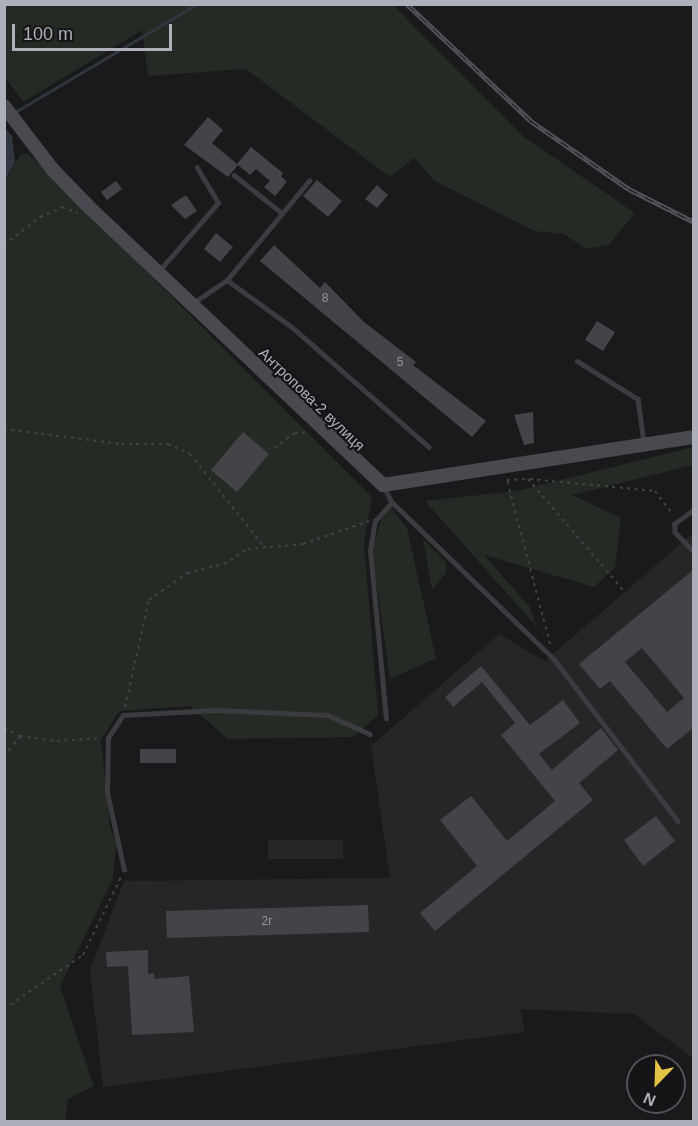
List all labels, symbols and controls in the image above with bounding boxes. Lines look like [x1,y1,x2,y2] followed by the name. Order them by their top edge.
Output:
[15,12,176,50] scale bar
[23,24,73,44] text: 100 m
[322,292,328,306] house number: 8
[255,344,369,454] street label: Антропова-2 вулиця
[397,356,403,370] house number: 5
[261,915,273,929] house number: 2г
[626,1054,686,1114] north arrow
[641,1089,658,1109] text: N

